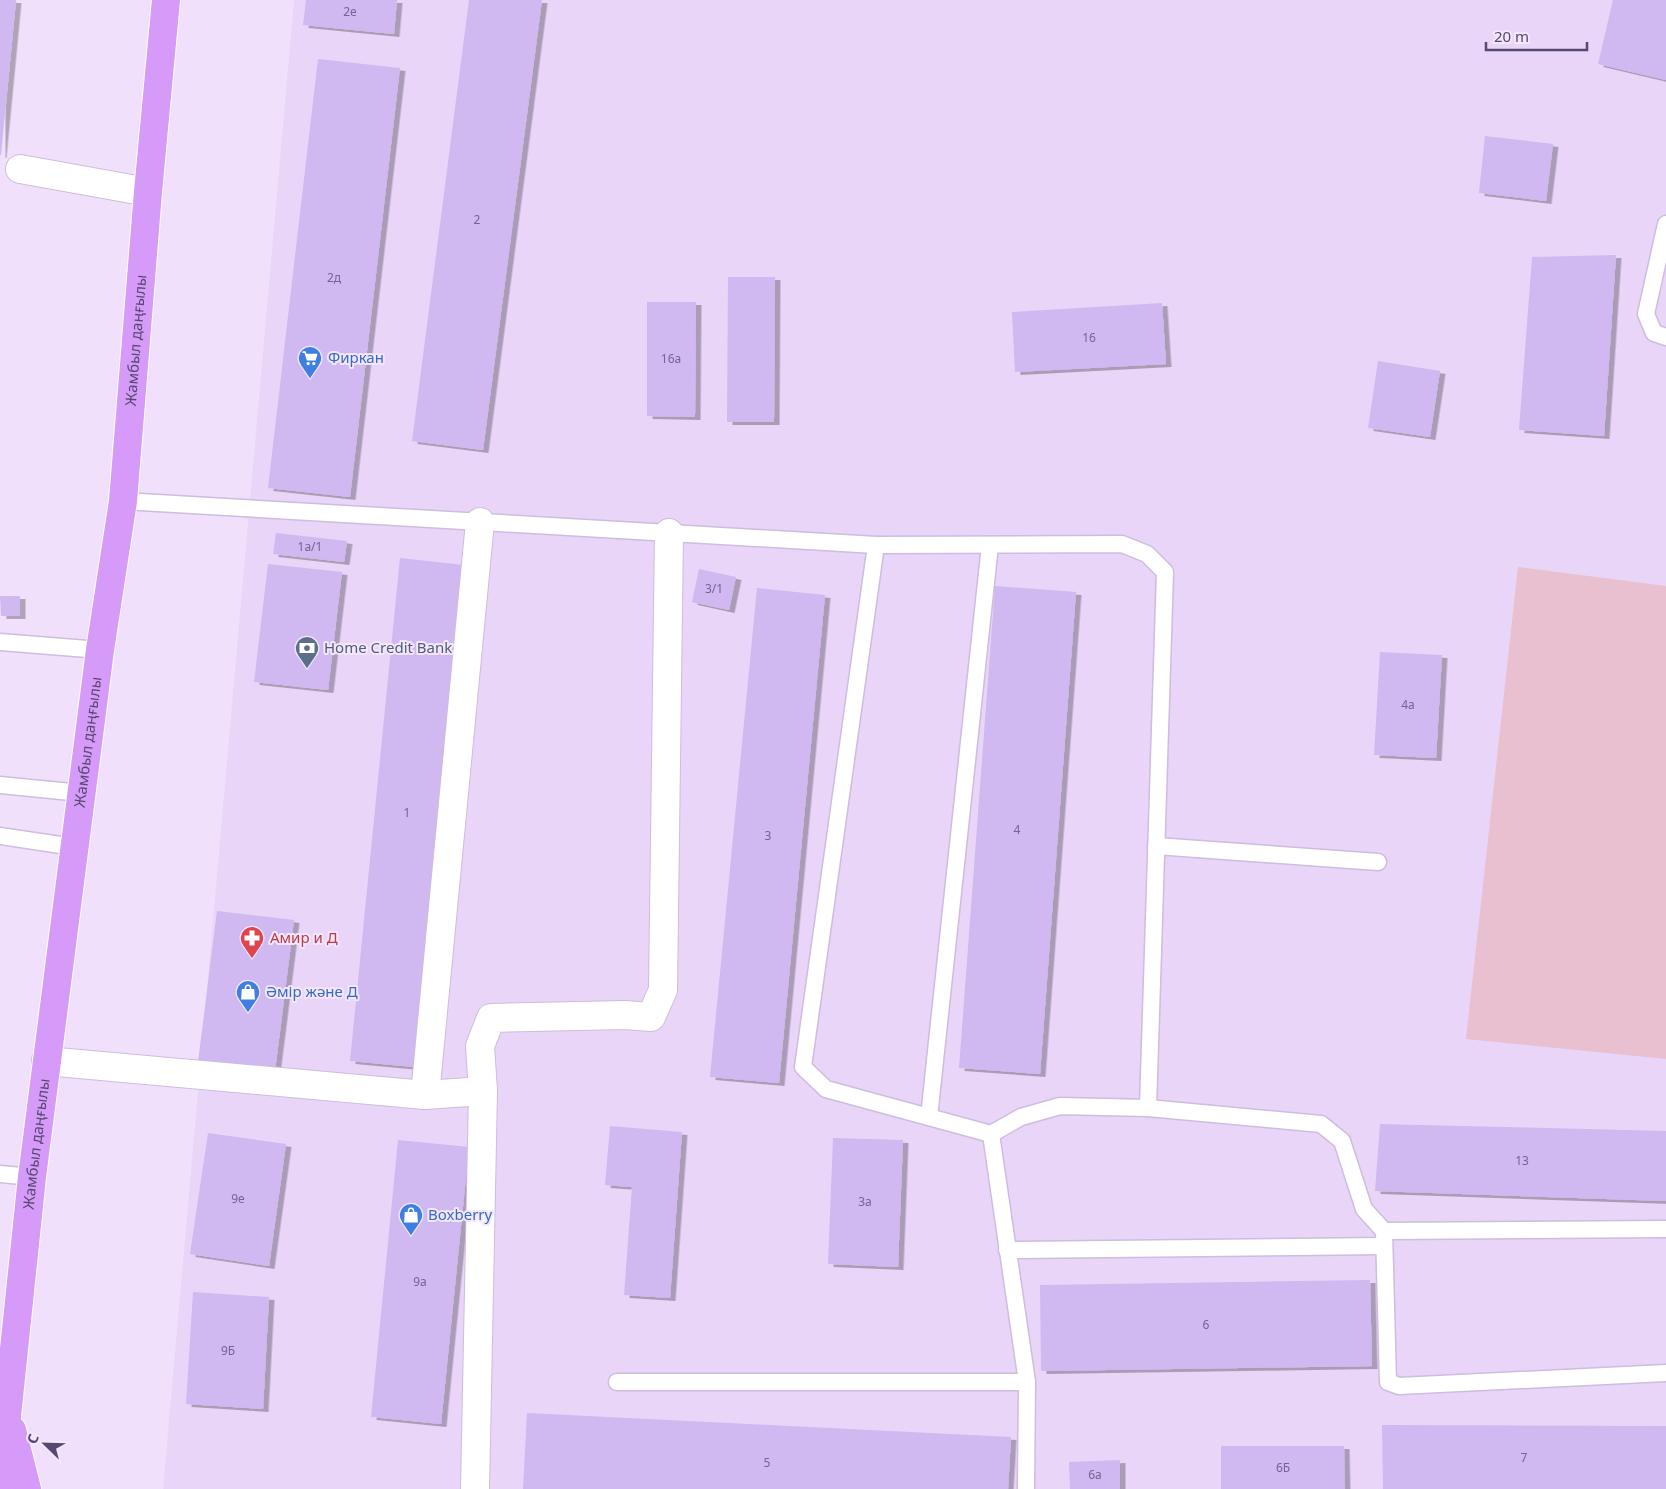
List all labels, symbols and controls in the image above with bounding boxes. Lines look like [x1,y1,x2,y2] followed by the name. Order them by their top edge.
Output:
[343,3,357,20] house number: 2е
[1486,20,1587,52] scale bar
[1494,26,1529,46] text: 20 m
[474,211,481,228] house number: 2
[327,269,342,286] house number: 2д
[120,274,150,407] street label: Жамбыл даңғылы
[1082,329,1096,346] house number: 16
[297,345,323,379] supermarket icon: Фиркан
[328,347,384,367] place label: Фиркан
[661,350,681,367] house number: 16а
[298,538,322,555] house number: 1а/1
[705,580,723,597] house number: 3/1
[294,635,320,669] bank icon: Home Credit Bank
[324,637,452,657] place label: Home Credit Bank
[69,676,105,809] street label: Жамбыл даңғылы
[1401,696,1415,713] house number: 4а
[404,804,410,821] house number: 1
[1014,821,1021,838] house number: 4
[765,827,772,844] house number: 3
[239,925,265,959] pharmacy icon: Амир и Д
[270,927,338,947] place label: Амир и Д
[235,979,261,1013] shop icon: Әмір және Д
[266,981,358,1001] place label: Әмір және Д
[18,1077,54,1210] street label: Жамбыл даңғылы
[1515,1152,1529,1169] house number: 13
[231,1190,245,1207] house number: 9е
[858,1193,872,1210] house number: 3а
[398,1202,424,1236] shop icon: Boxberry
[428,1204,493,1224] place label: Boxberry
[413,1273,427,1290] house number: 9а
[1203,1316,1210,1333] house number: 6
[221,1342,235,1359] house number: 9Б
[20,1419,70,1469] north arrow
[22,1431,43,1447] text: С
[1521,1449,1528,1466] house number: 7
[764,1454,771,1471] house number: 5
[1276,1459,1290,1476] house number: 6Б
[1088,1466,1102,1483] house number: 6а

